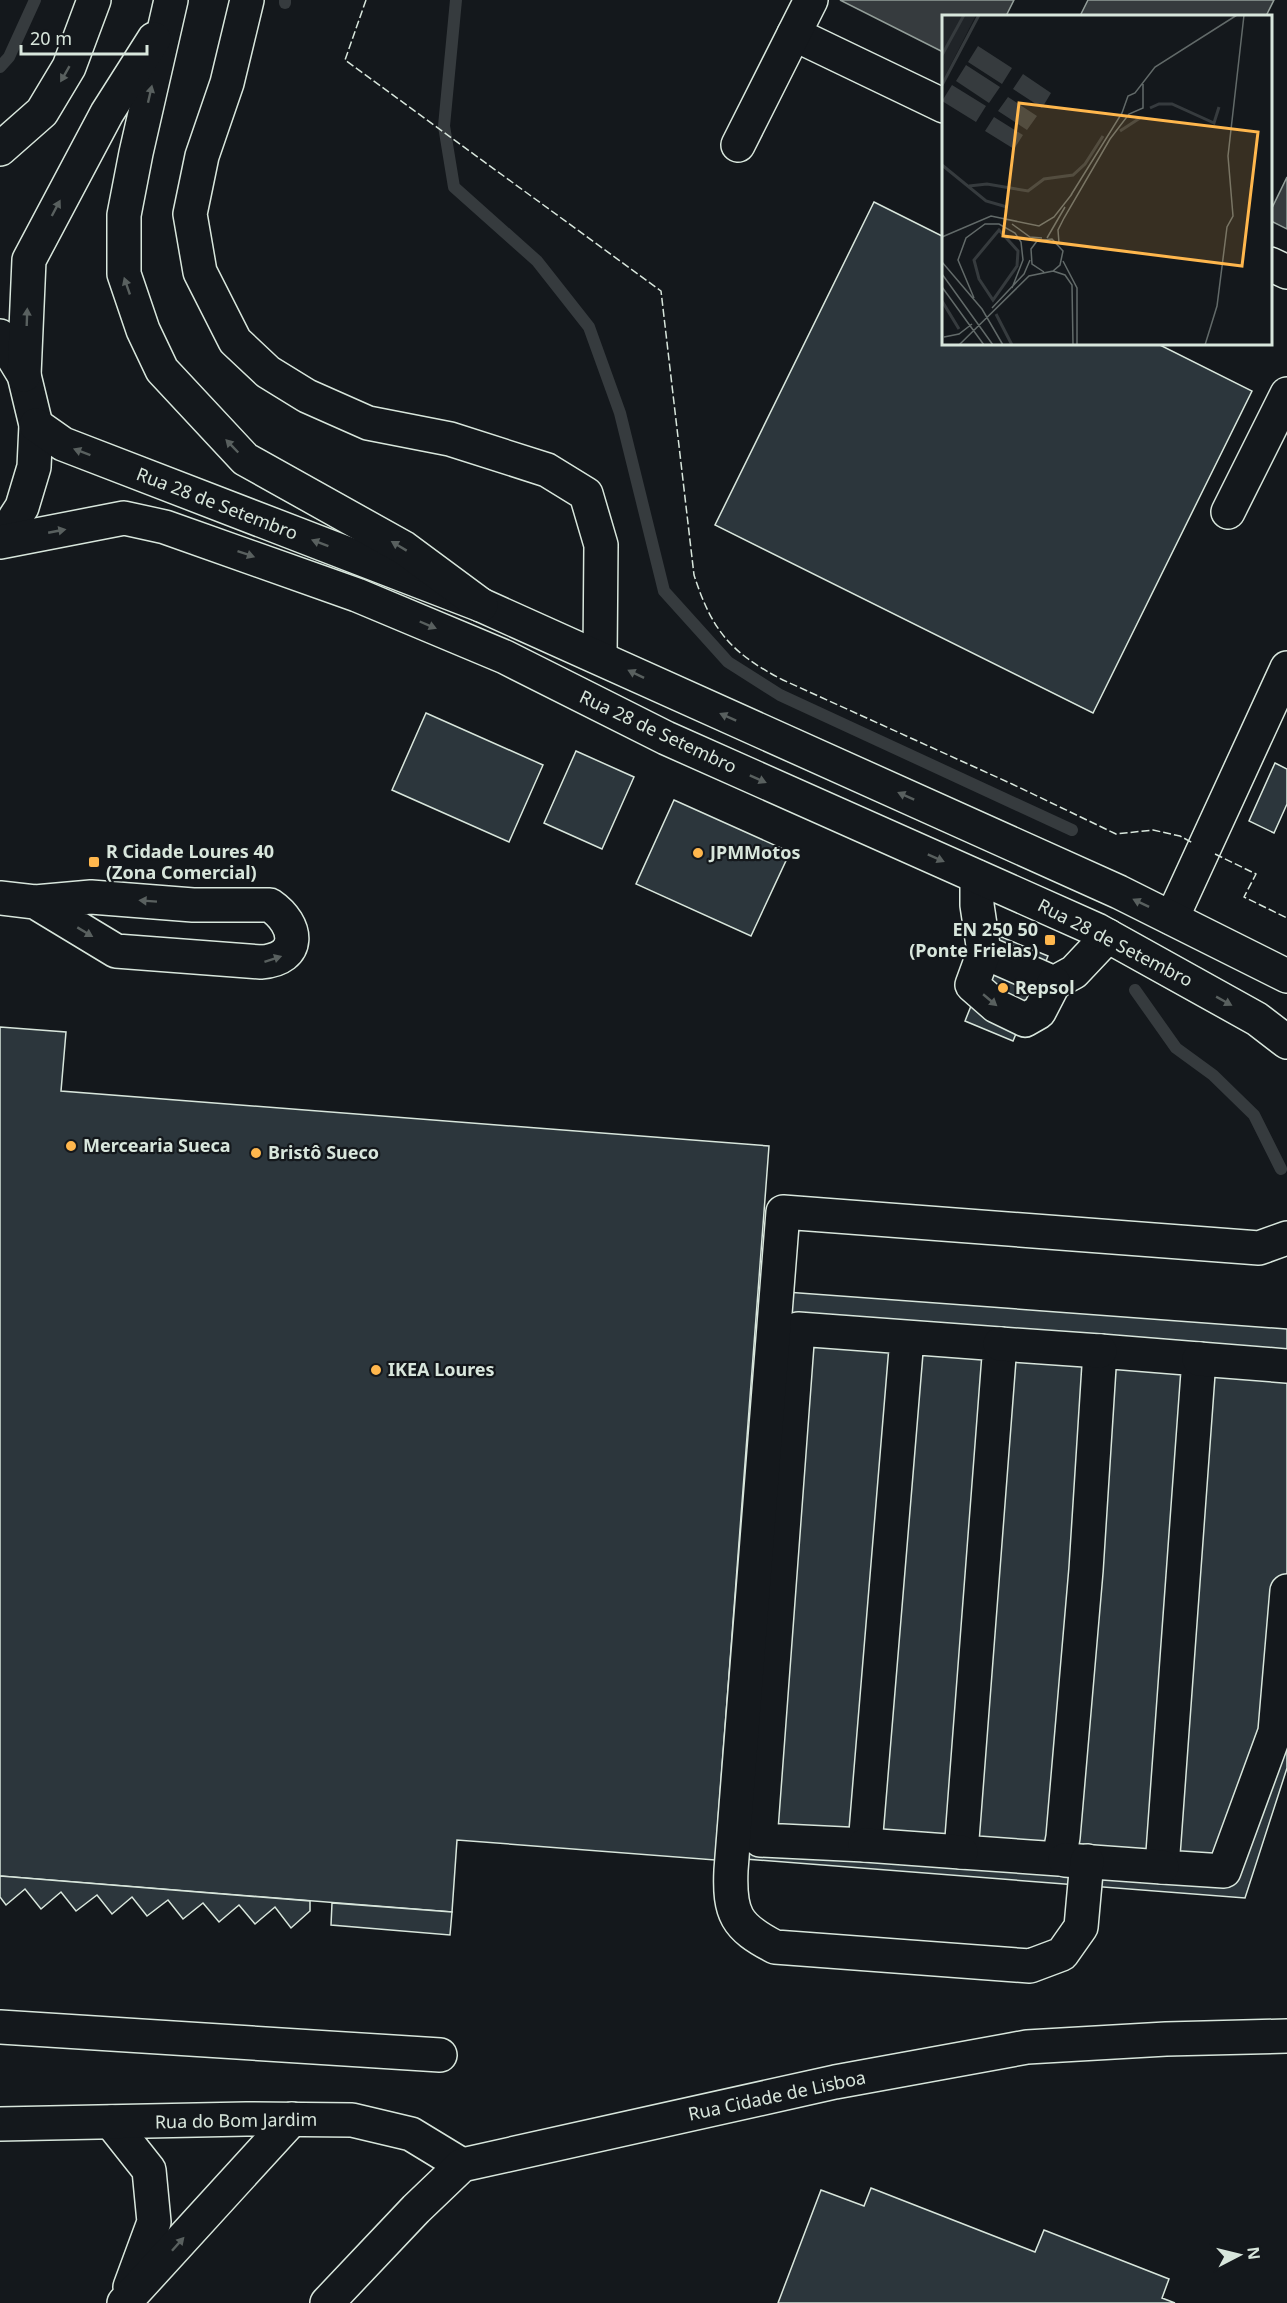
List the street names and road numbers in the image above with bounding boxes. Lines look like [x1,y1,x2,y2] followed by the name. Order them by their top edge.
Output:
[133,461,301,545] street label: Rua 28 de Setembro
[576,684,741,778] street label: Rua 28 de Setembro
[1034,893,1197,992] street label: Rua 28 de Setembro
[686,2064,868,2126] street label: Rua Cidade de Lisboa
[155,2107,317,2133] street label: Rua do Bom Jardim

